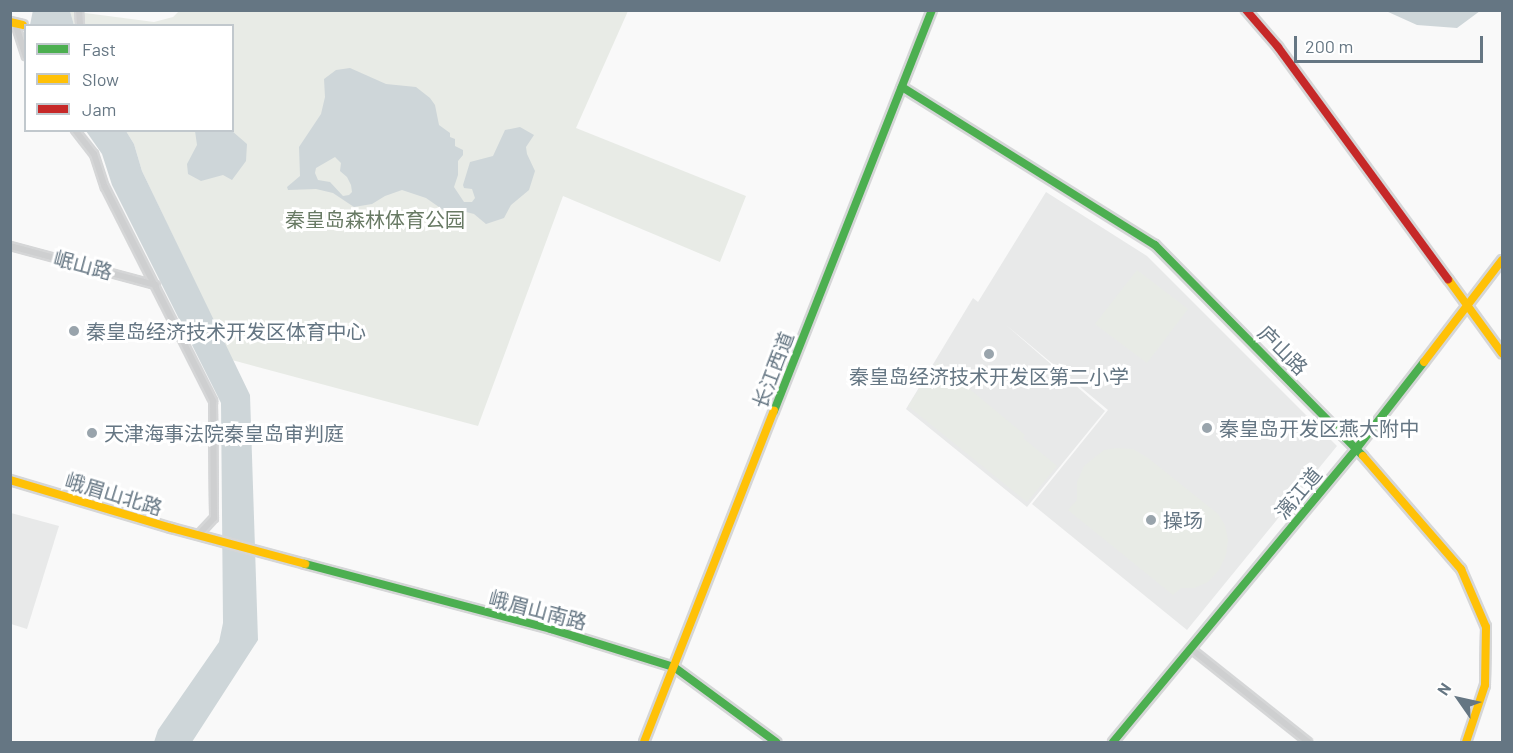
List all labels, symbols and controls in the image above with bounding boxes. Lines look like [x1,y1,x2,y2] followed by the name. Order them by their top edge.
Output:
[24,24,234,132] legend
[1297,24,1486,62] scale bar
[1305,35,1353,57] text: 200 m
[82,38,116,60] text: Fast
[82,68,119,90] text: Slow
[82,98,116,120] text: Jam
[285,207,465,231] park label: 秦皇岛森林体育公园
[51,246,115,284] street label: 岷山路
[86,319,366,343] place label: 秦皇岛经济技术开发区体育中心
[1253,320,1313,380] street label: 庐山路
[67,324,81,338] marker: 秦皇岛经济技术开发区体育中心
[747,328,799,412] street label: 长江西道
[982,347,996,361] marker: 秦皇岛经济技术开发区第二小学
[849,364,1129,388] place label: 秦皇岛经济技术开发区第二小学
[1219,416,1419,440] place label: 秦皇岛开发区燕大附中
[104,421,344,445] place label: 天津海事法院秦皇岛审判庭
[1200,421,1214,435] marker: 秦皇岛开发区燕大附中
[85,426,99,440] marker: 天津海事法院秦皇岛审判庭
[1270,462,1326,524] street label: 漓江道
[63,468,165,520] street label: 峨眉山北路
[1163,508,1203,532] place label: 操场
[1144,513,1158,527] marker: 操场
[487,585,589,635] street label: 峨眉山南路
[1429,669,1489,729] north arrow
[1433,679,1455,698] text: N

